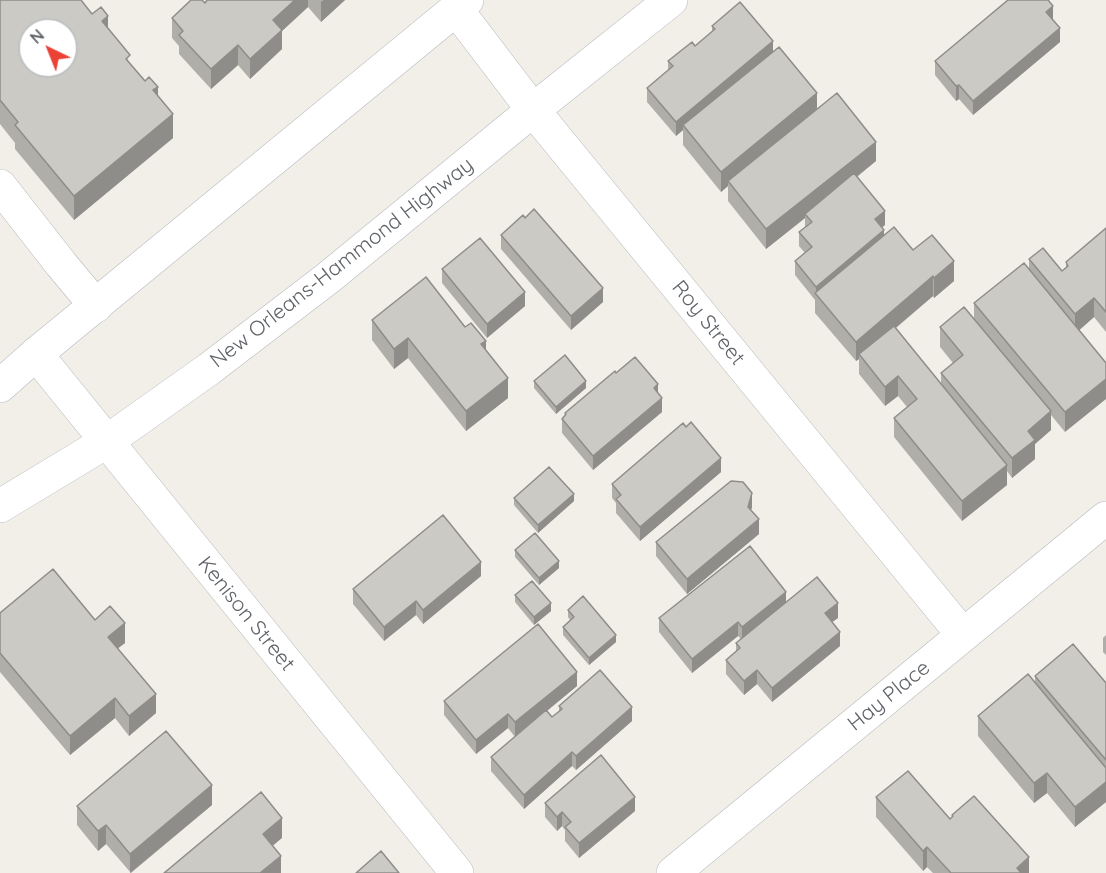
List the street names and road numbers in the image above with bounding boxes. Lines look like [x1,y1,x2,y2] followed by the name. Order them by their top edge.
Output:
[205,152,479,374] street label: New Orleans-Hammond Highway
[666,276,750,370] street label: Roy Street
[192,552,300,676] street label: Kenison Street
[843,655,935,737] street label: Hay Place

